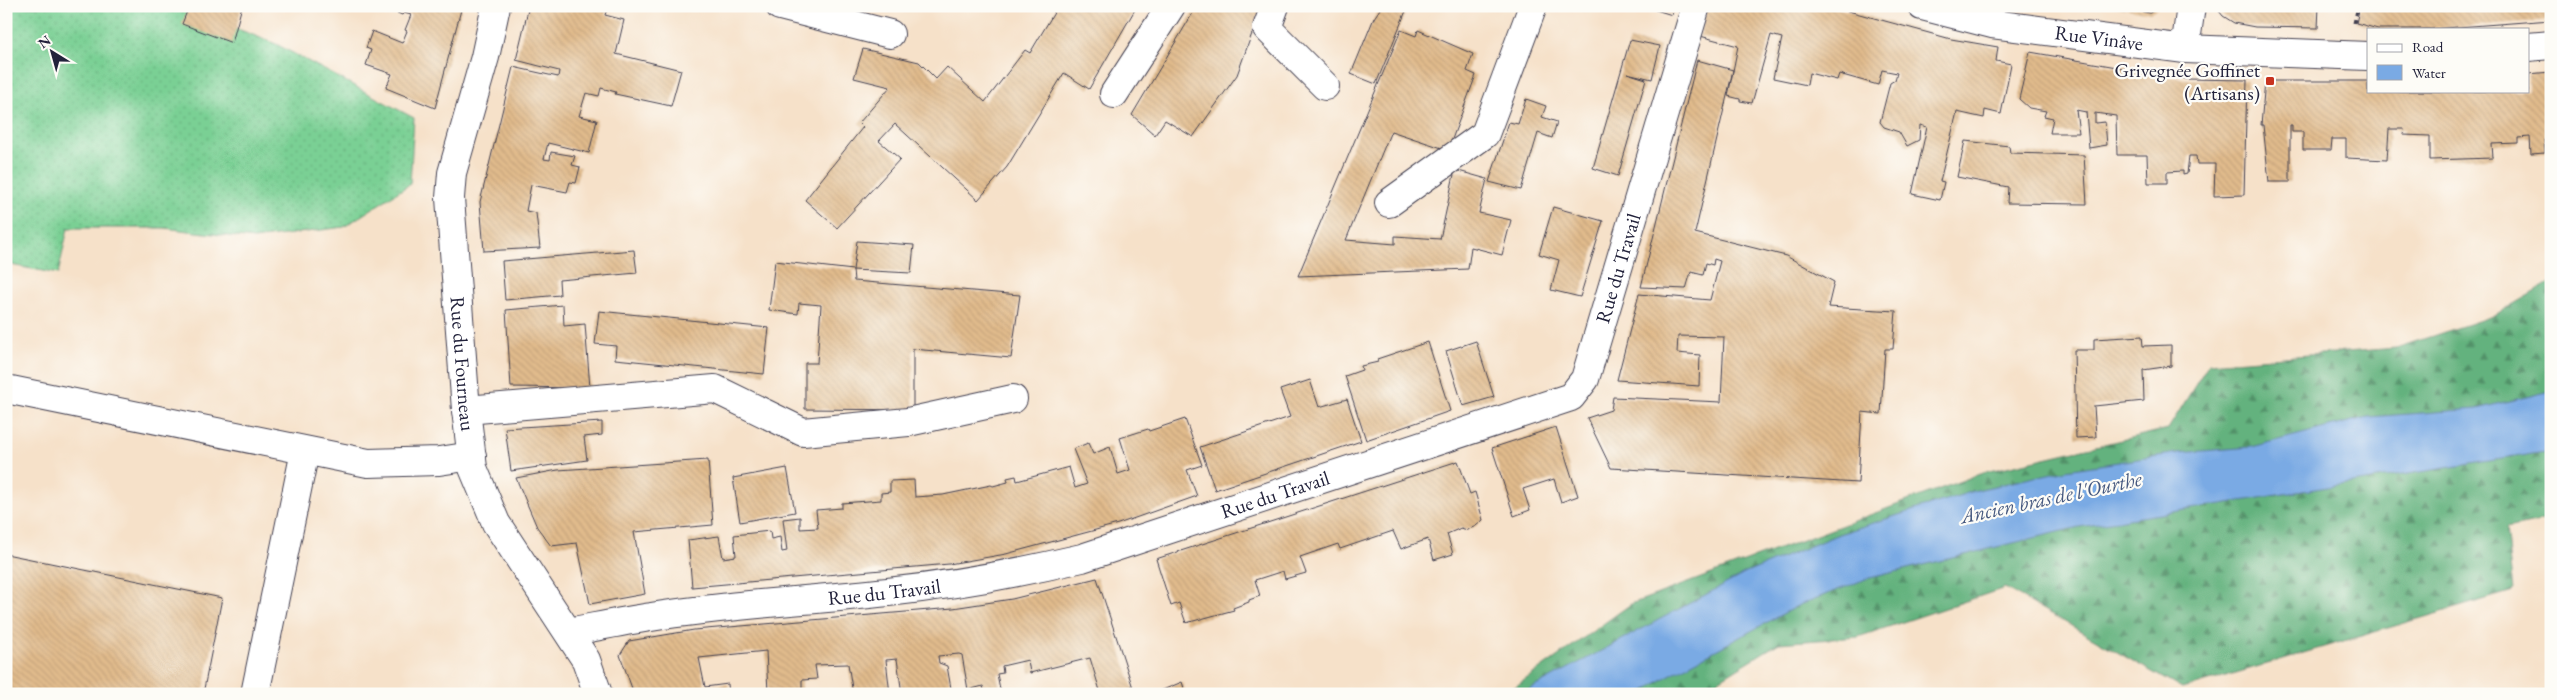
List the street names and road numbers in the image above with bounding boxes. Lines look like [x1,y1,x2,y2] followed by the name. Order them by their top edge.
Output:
[2053,19,2145,56] street label: Rue Vinâve
[1589,210,1647,326] street label: Rue du Travail
[444,295,481,433] street label: Rue du Fourneau
[1217,464,1333,524] street label: Rue du Travail
[827,572,942,611] street label: Rue du Travail

